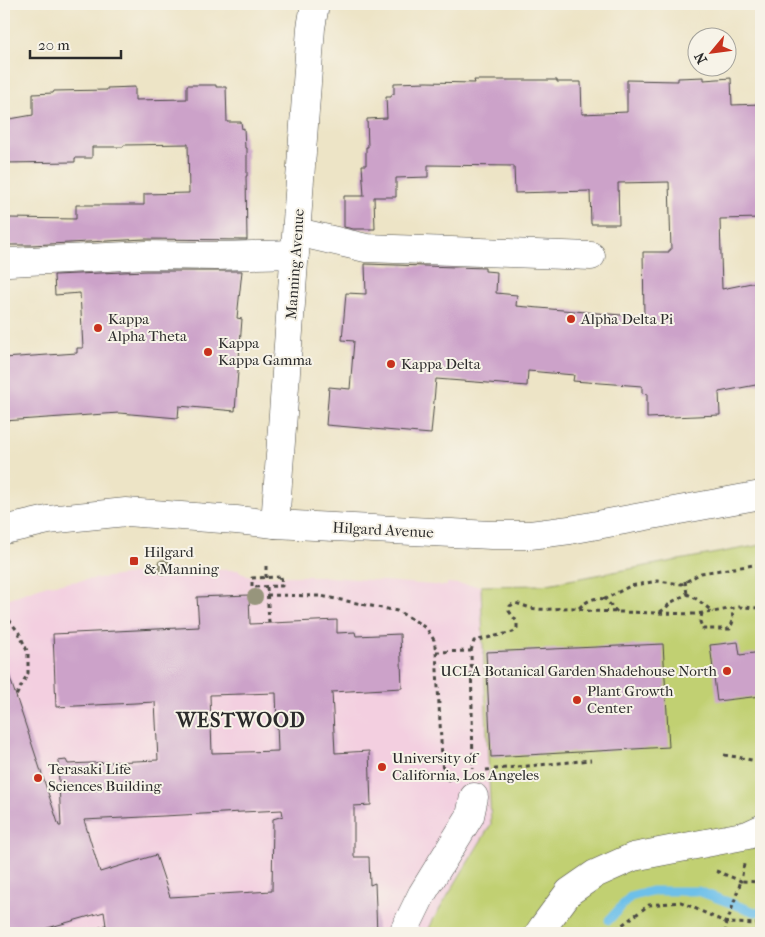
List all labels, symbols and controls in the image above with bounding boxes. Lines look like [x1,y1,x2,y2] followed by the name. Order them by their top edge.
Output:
[30,28,121,60] scale bar
[688,28,738,78] north arrow
[38,36,70,54] text: 20 m
[691,49,711,67] text: N
[282,207,308,320] street label: Manning Avenue
[107,310,188,345] place label: Kappa Alpha Theta
[580,310,674,328] place label: Alpha Delta Pi
[565,313,577,325] marker: Alpha Delta Pi
[92,322,104,334] marker: Kappa Alpha Theta
[218,334,313,369] place label: Kappa Kappa Gamma
[202,346,214,358] marker: Kappa Kappa Gamma
[401,355,482,373] place label: Kappa Delta
[385,358,397,370] marker: Kappa Delta
[332,518,435,542] street label: Hilgard Avenue
[144,543,220,578] place label: Hilgard & Manning
[128,555,140,567] marker: Hilgard & Manning
[440,662,718,680] place label: UCLA Botanical Garden Shadehouse North
[721,665,733,677] marker: UCLA Botanical Garden Shadehouse North
[587,682,674,717] place label: Plant Growth Center
[571,694,583,706] marker: Plant Growth Center
[175,709,306,732] district label: WESTWOOD
[392,749,539,784] place label: University of California, Los Angeles
[48,760,163,795] place label: Terasaki Life Sciences Building
[376,761,388,773] marker: University of California, Los Angeles
[32,772,44,784] marker: Terasaki Life Sciences Building

